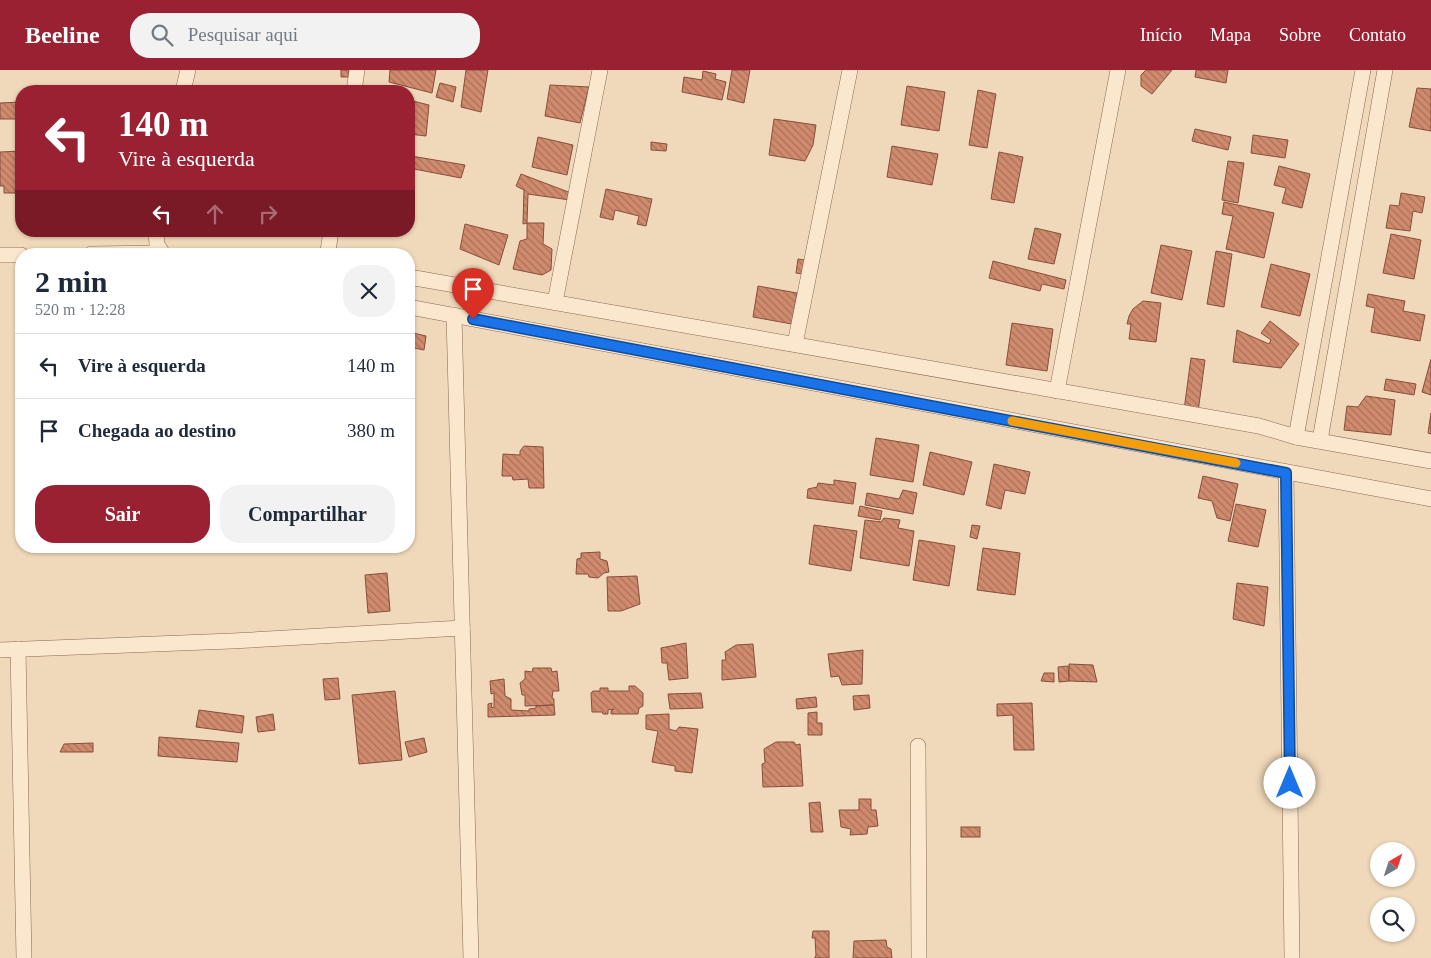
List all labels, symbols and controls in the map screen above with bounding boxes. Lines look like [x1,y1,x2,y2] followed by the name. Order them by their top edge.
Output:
[130,13,480,58] search box
[148,21,176,49] icon: search
[25,22,100,48] text: Beeline
[188,24,298,45] text: Pesquisar aqui
[1140,25,1182,45] text: Início
[1210,25,1251,45] text: Mapa
[1279,25,1321,45] text: Sobre
[1349,25,1406,45] text: Contato
[35,105,100,170] icon: left
[118,105,208,144] text: 140 m
[118,146,255,171] text: Vire à esquerda
[148,200,176,228] icon: left
[201,200,229,228] icon: ahead
[254,200,282,228] icon: right
[35,265,108,298] text: 2 min
[343,265,395,317] button: close
[452,268,494,319] pin
[459,275,487,303] icon: arrive
[35,301,125,318] text: 520 m · 12:28
[35,352,63,380] icon: left
[78,355,206,376] text: Vire à esquerda
[347,355,395,376] text: 140 m
[35,417,63,445] icon: arrive
[78,420,236,441] text: Chegada ao destino
[347,420,395,441] text: 380 m
[35,485,210,543] button: Sair
[220,485,395,543] button: Compartilhar
[1263,756,1315,808] position arrow
[1370,842,1415,888] north arrow
[1370,842,1415,942] map controls
[1370,897,1415,942] button: search

